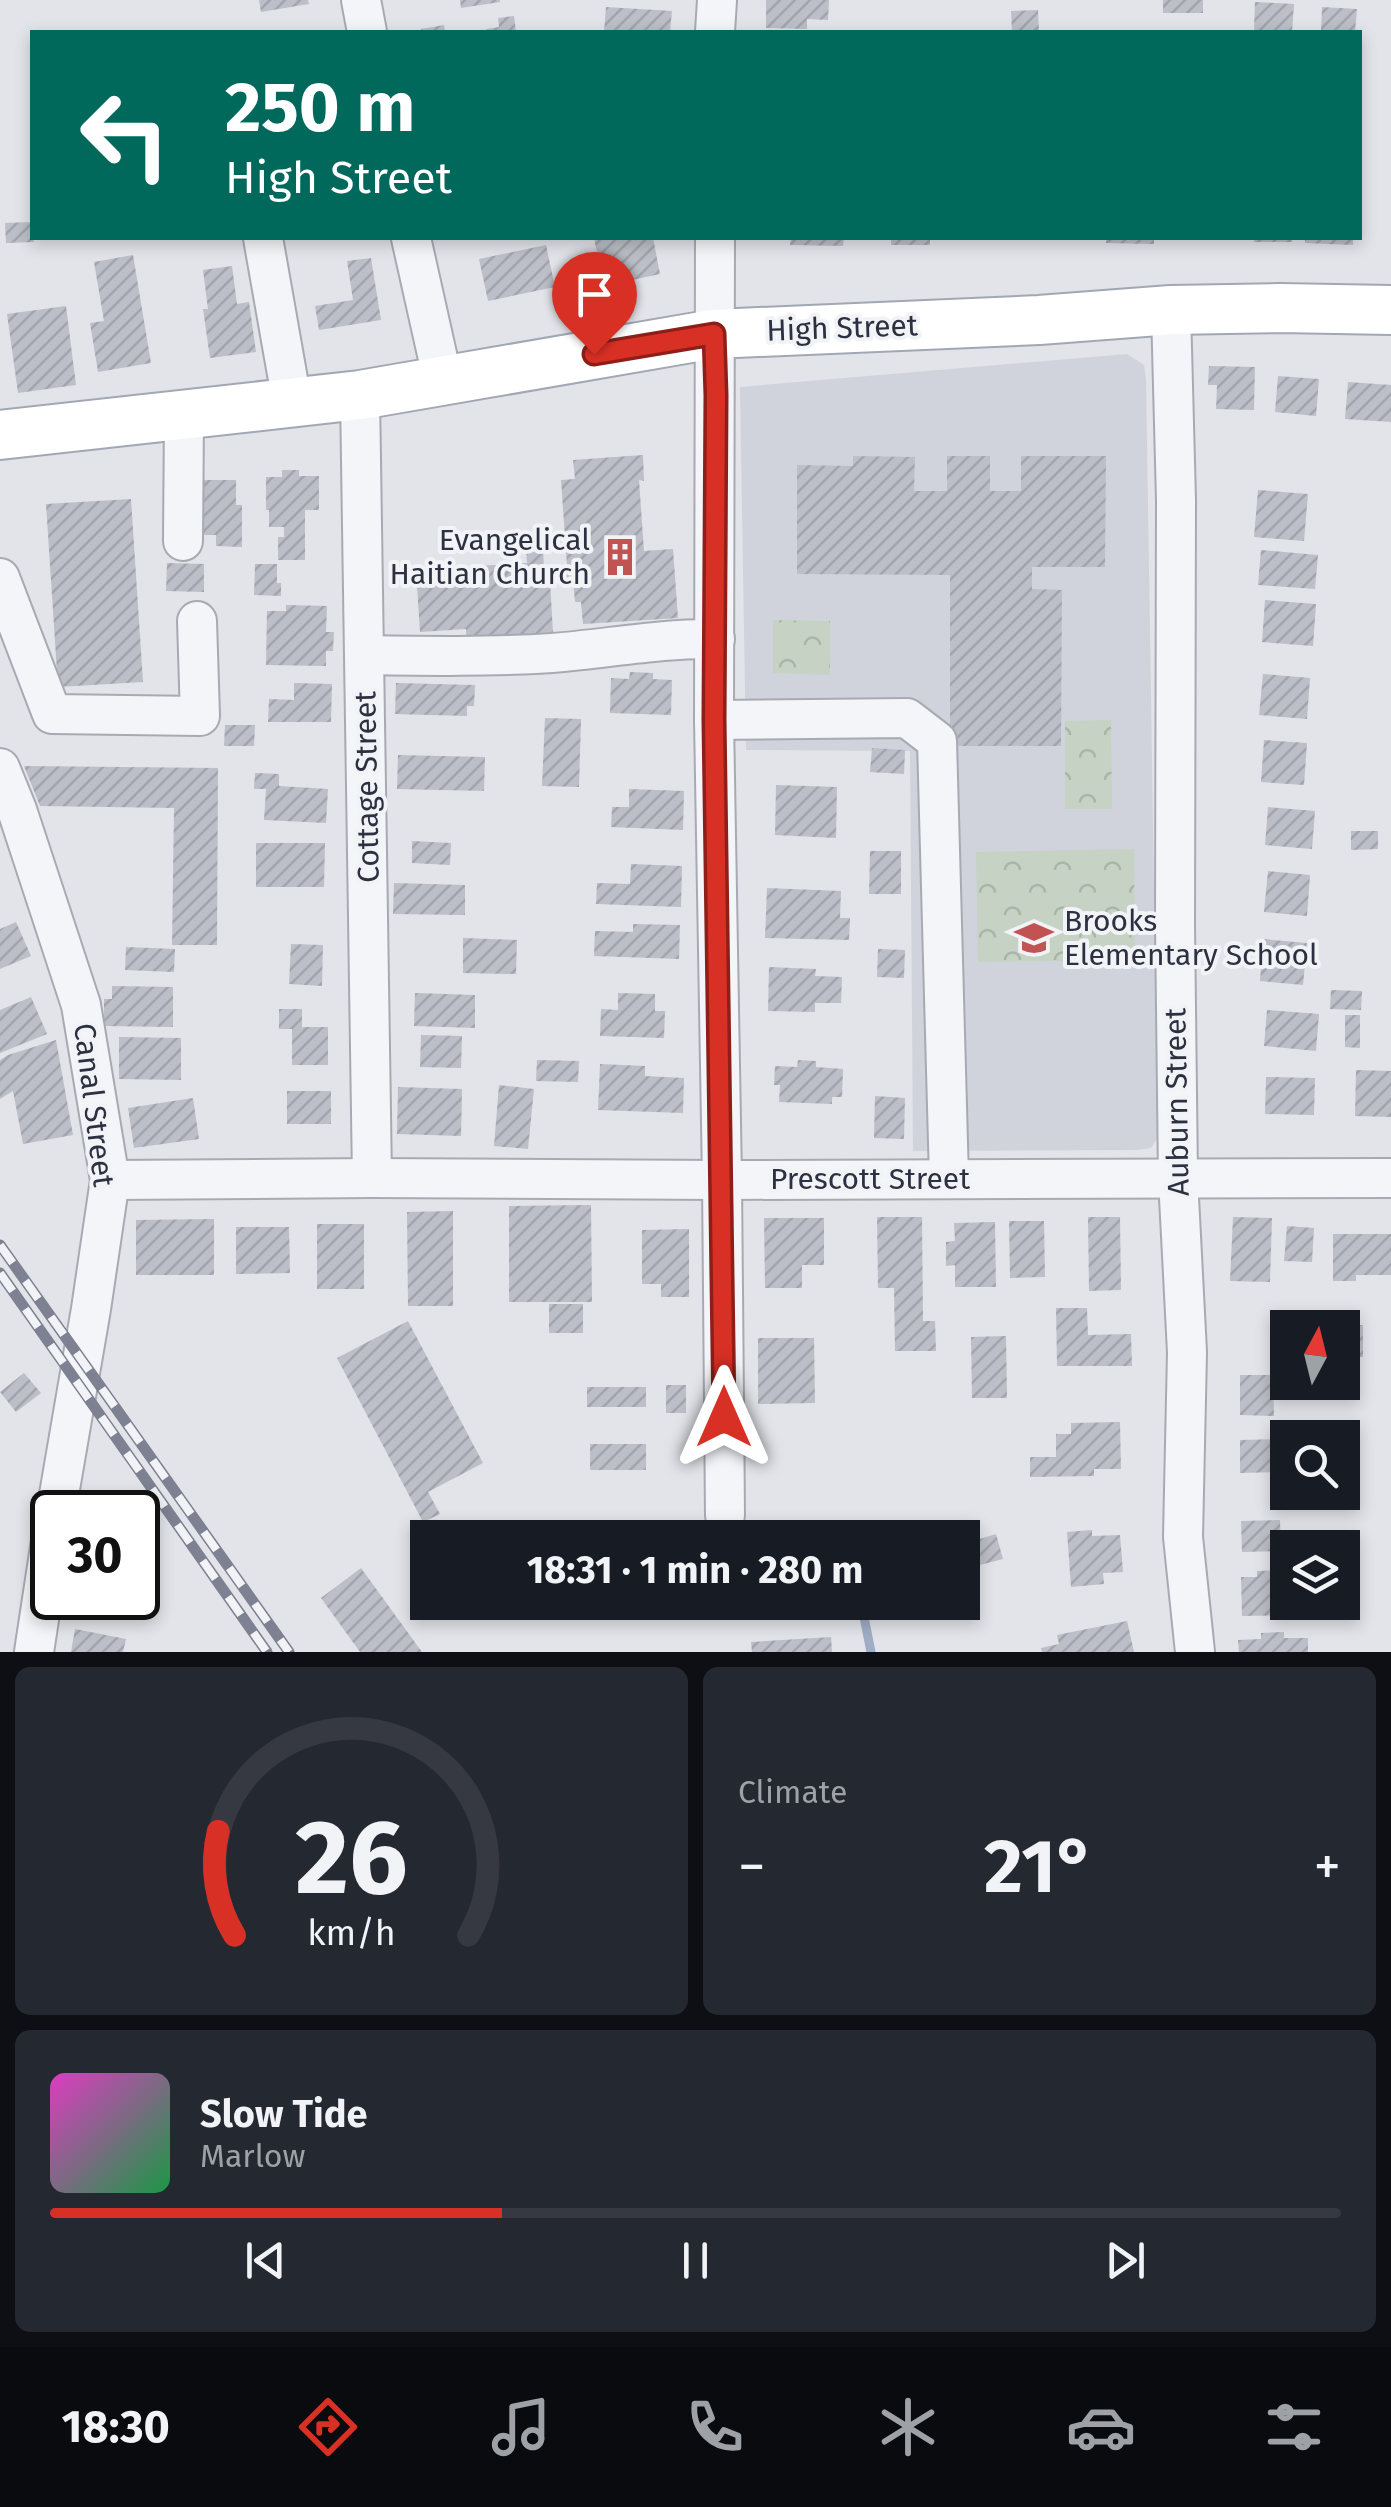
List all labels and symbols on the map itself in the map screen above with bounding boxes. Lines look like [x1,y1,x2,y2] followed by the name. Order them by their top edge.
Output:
[552,252,637,355] pin
[766,307,918,349] street label: High Street
[390,522,590,592] place label: Evangelical Haitian Church
[599,536,641,578] building icon: Evangelical Haitian Church
[347,691,387,883] street label: Cottage Street
[1064,903,1318,973] place label: Brooks Elementary School
[1013,917,1055,959] school or university icon: Brooks Elementary School
[1157,1007,1197,1197] street label: Auburn Street
[66,1021,122,1189] street label: Canal Street
[770,1161,970,1197] street label: Prescott Street
[1270,1310,1360,1400] north arrow
[672,1365,776,1469] position arrow
[30,1490,160,1620] speed limit sign: 30

